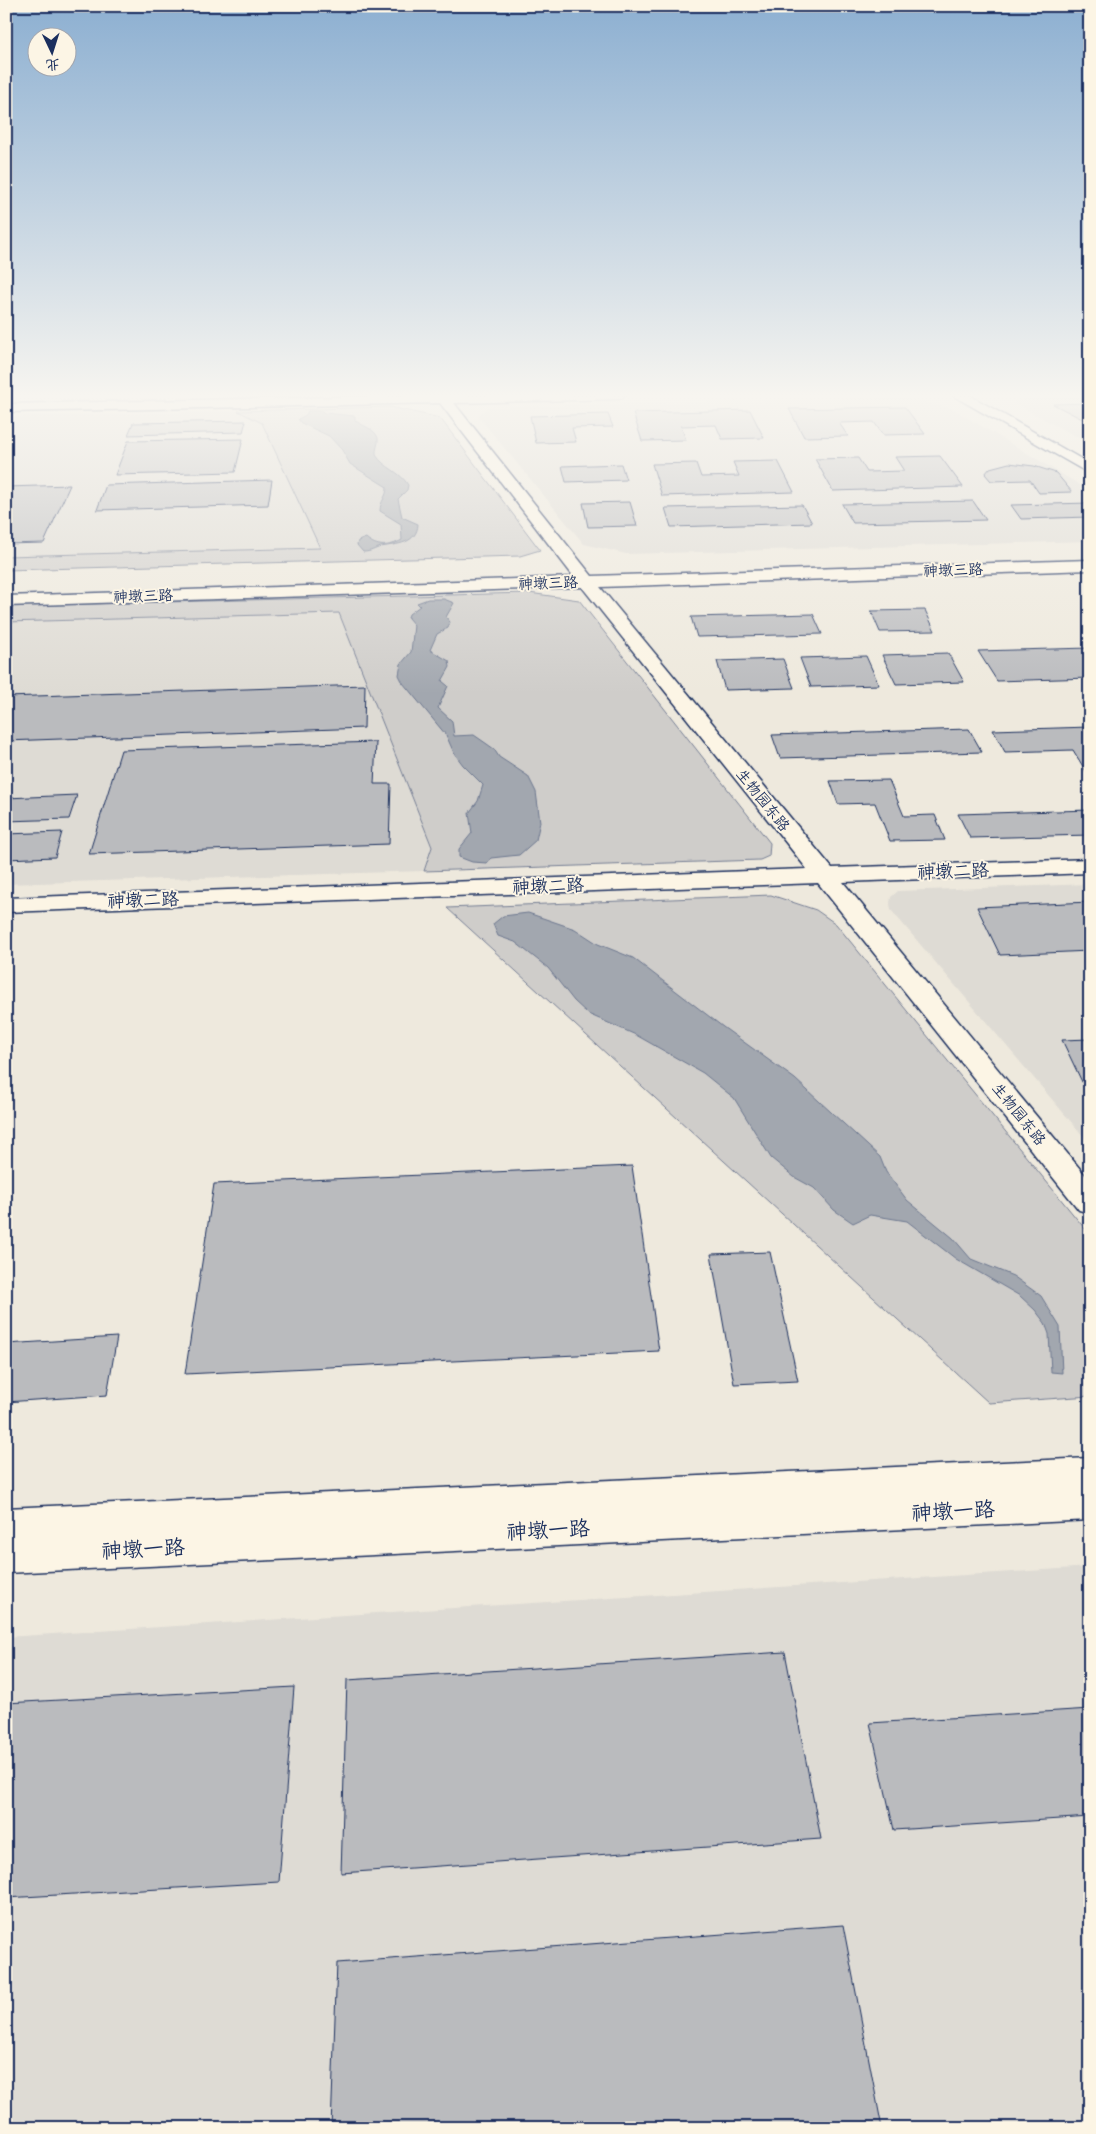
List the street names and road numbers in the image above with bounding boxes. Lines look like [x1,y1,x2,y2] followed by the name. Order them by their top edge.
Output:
[923,560,983,582] street label: 神墩三路
[518,573,578,595] street label: 神墩三路
[113,586,173,608] street label: 神墩三路
[731,765,794,836] street label: 生物园东路
[917,859,989,885] street label: 神墩二路
[512,874,584,900] street label: 神墩二路
[107,888,179,914] street label: 神墩二路
[987,1079,1050,1150] street label: 生物园东路
[910,1496,996,1528] street label: 神墩一路
[505,1515,591,1547] street label: 神墩一路
[100,1534,186,1566] street label: 神墩一路

